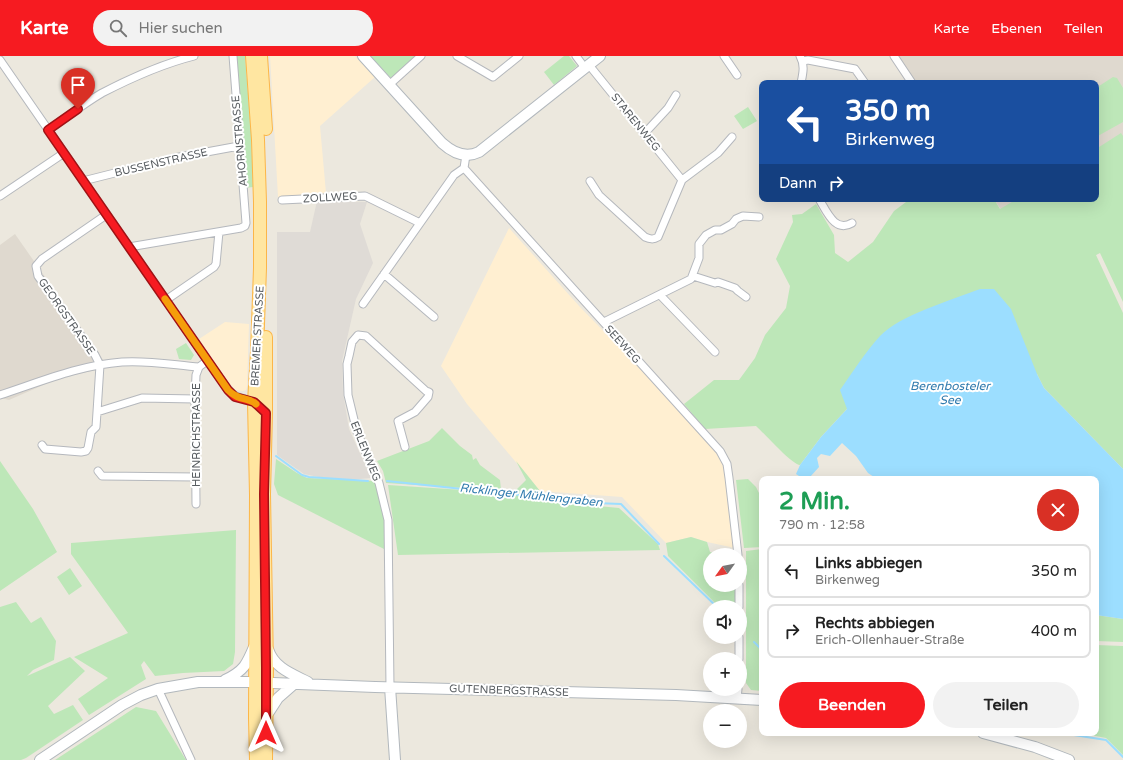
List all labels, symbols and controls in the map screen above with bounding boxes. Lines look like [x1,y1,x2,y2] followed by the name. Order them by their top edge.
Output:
[93,10,373,46] search box
[20,17,69,39] text: Karte
[107,17,129,39] icon: search
[139,19,223,37] text: Hier suchen
[934,20,969,37] text: Karte
[991,20,1042,37] text: Ebenen
[1064,20,1103,37] text: Teilen
[61,68,95,109] pin
[67,74,89,96] icon: arrive
[608,91,663,154] street label: STARENWEG
[845,94,931,128] text: 350 m
[229,95,250,187] street label: AHORNSTRASSE
[779,96,831,148] icon: left
[845,128,935,150] text: Birkenweg
[113,145,209,180] street label: BUSSENSTRASSE
[825,172,847,194] icon: right
[779,174,817,192] text: Dann
[302,190,358,205] street label: ZOLLWEG
[35,276,98,357] street label: GEORGSTRASSE
[248,286,267,387] street label: BREMER STRASSE
[602,322,643,366] street label: SEEWEG
[910,379,991,407] water label: Berenbosteler See
[190,383,203,487] street label: HEINRICHSTRASSE
[348,419,383,483] street label: ERLENWEG
[459,481,604,510] water label: Ricklinger Mühlengraben
[779,487,850,516] text: 2 Min.
[1037,489,1079,531] button: close
[779,517,865,533] text: 790 m · 12:58
[703,548,747,592] north arrow
[703,548,747,748] map controls
[815,554,922,572] text: Links abbiegen
[781,560,803,582] icon: left
[1031,562,1077,580] text: 350 m
[815,572,880,588] text: Birkenweg
[703,600,747,644] button: sound
[815,614,935,632] text: Rechts abbiegen
[781,620,803,642] icon: right
[1031,622,1077,640] text: 400 m
[815,632,964,648] text: Erich-Ollenhauer-Straße
[703,652,747,696] button: +
[449,682,569,699] street label: GUTENBERGSTRASSE
[779,682,925,728] button: Beenden
[933,682,1079,728] button: Teilen
[703,704,747,748] button: −
[245,712,287,754] position arrow

